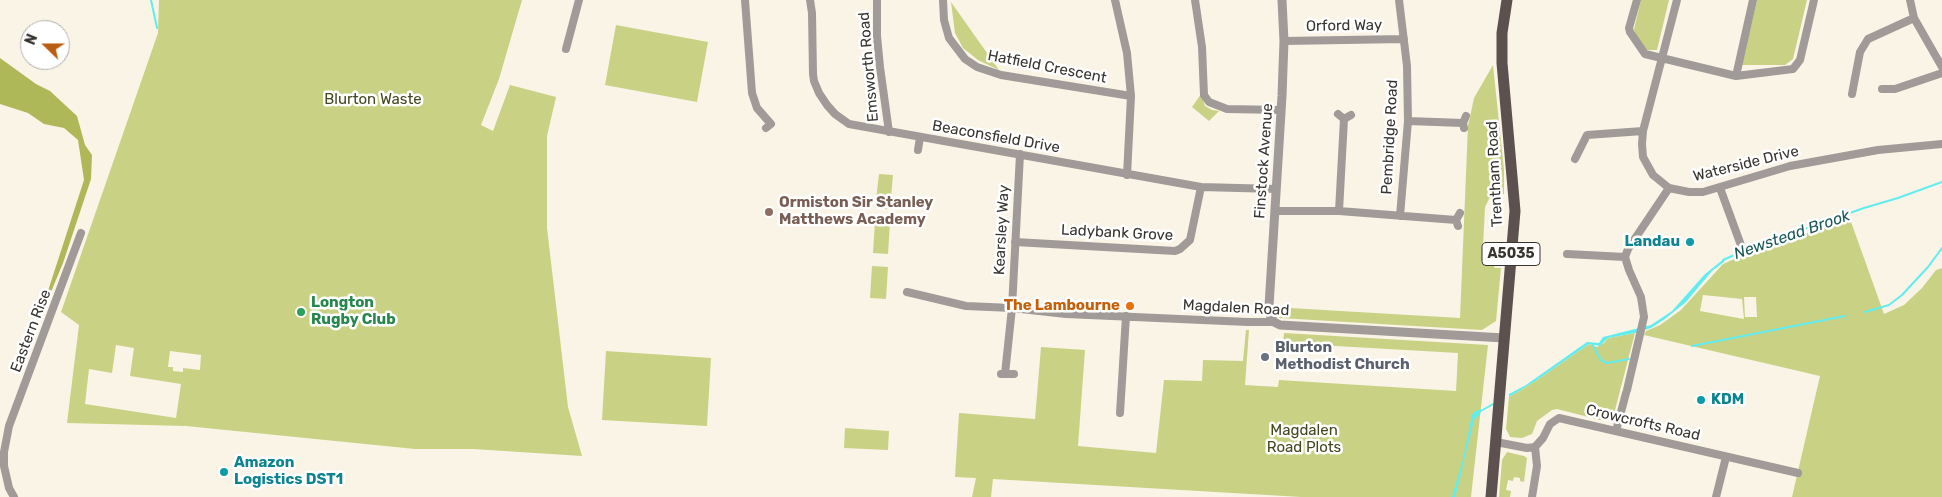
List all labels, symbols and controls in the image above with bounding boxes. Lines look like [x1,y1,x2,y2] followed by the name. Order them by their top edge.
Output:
[855,11,883,123] street label: Emsworth Road
[1306,16,1382,36] street label: Orford Way
[20,20,70,70] north arrow
[22,32,41,47] text: N
[986,47,1108,87] street label: Hatfield Crescent
[1378,79,1402,195] street label: Pembridge Road
[324,91,422,109] park label: Blurton Waste
[1251,103,1277,219] street label: Finstock Avenue
[931,117,1061,157] street label: Beaconsfield Drive
[1483,120,1507,228] street label: Trentham Road
[1691,142,1801,186] street label: Waterside Drive
[991,184,1013,276] street label: Kearsley Way
[779,194,933,229] place label: Ormiston Sir Stanley Matthews Academy
[763,206,775,218] marker: Ormiston Sir Stanley Matthews Academy
[1731,206,1853,264] water label: Newstead Brook
[1061,221,1173,245] street label: Ladybank Grove
[1625,233,1680,251] place label: Landau
[1684,236,1696,248] marker: Landau
[1482,242,1540,266] road number: A5035
[7,287,55,375] street label: Eastern Rise
[311,294,396,329] place label: Longton Rugby Club
[1182,296,1290,320] street label: Magdalen Road
[1004,297,1120,315] place label: The Lambourne
[1124,300,1136,312] marker: The Lambourne
[295,306,307,318] marker: Longton Rugby Club
[1275,339,1410,374] place label: Blurton Methodist Church
[1259,351,1271,363] marker: Blurton Methodist Church
[1711,391,1744,409] place label: KDM
[1695,394,1707,406] marker: KDM
[1584,401,1702,445] street label: Crowcrofts Road
[1267,422,1341,457] park label: Magdalen Road Plots
[234,454,343,489] place label: Amazon Logistics DST1
[218,466,230,478] marker: Amazon Logistics DST1

